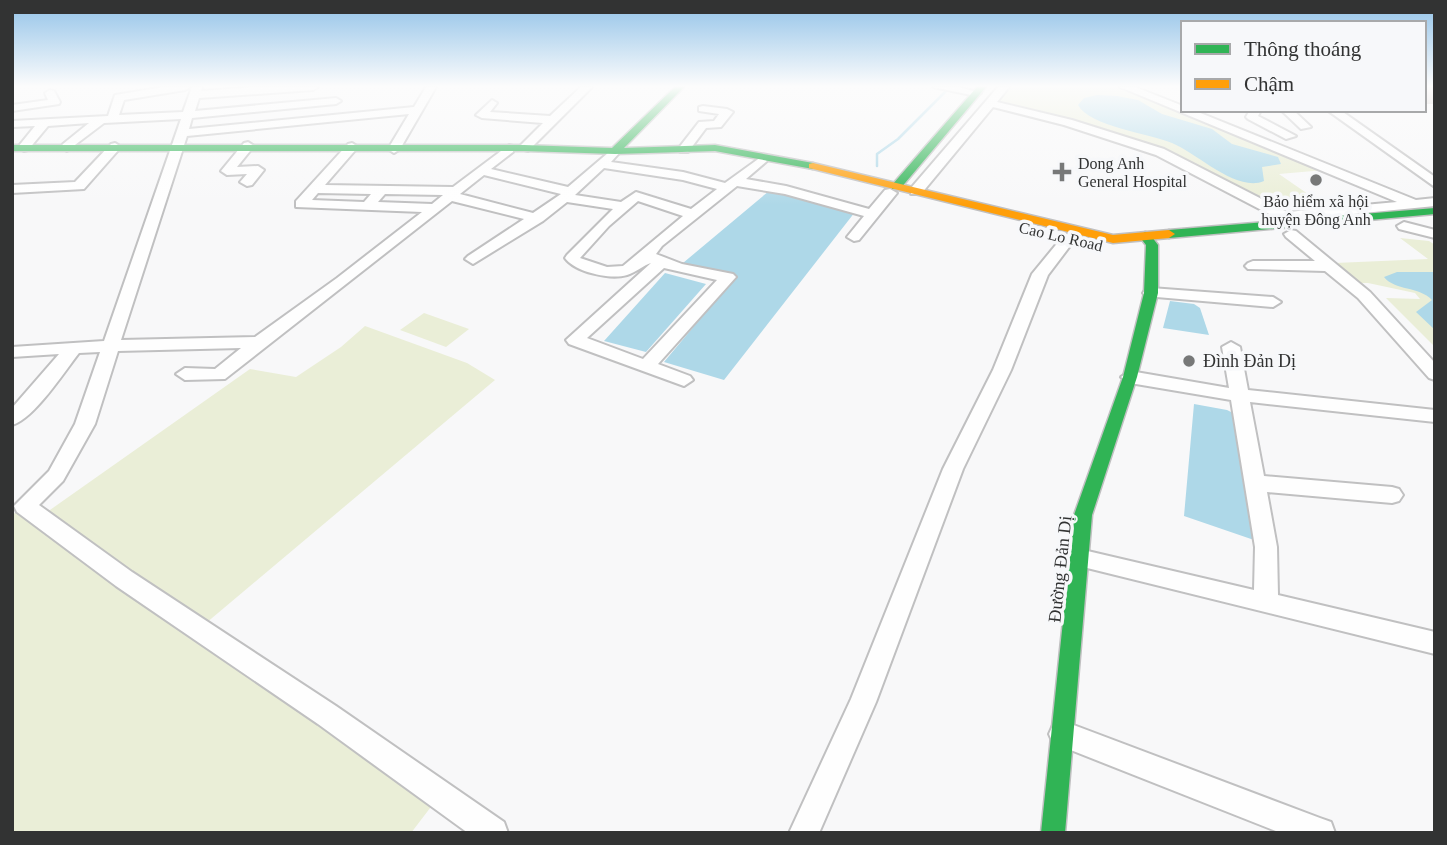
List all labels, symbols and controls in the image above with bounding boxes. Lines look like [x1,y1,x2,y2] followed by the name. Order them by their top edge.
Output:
[1181,21,1426,112] legend
[1244,37,1362,61] text: Thông thoáng
[1244,72,1294,96] text: Chậm
[1078,155,1187,191] place label: Dong Anh General Hospital
[1052,162,1072,182] marker: Dong Anh General Hospital
[1308,172,1324,188] marker: Bảo hiểm xã hội huyện Đông Anh
[1261,193,1371,229] place label: Bảo hiểm xã hội huyện Đông Anh
[1017,219,1104,254] street label: Cao Lo Road
[1203,351,1296,371] place label: Đình Đản Dị
[1181,353,1197,369] marker: Đình Đản Dị
[1044,515,1076,623] street label: Đường Đản Dị

